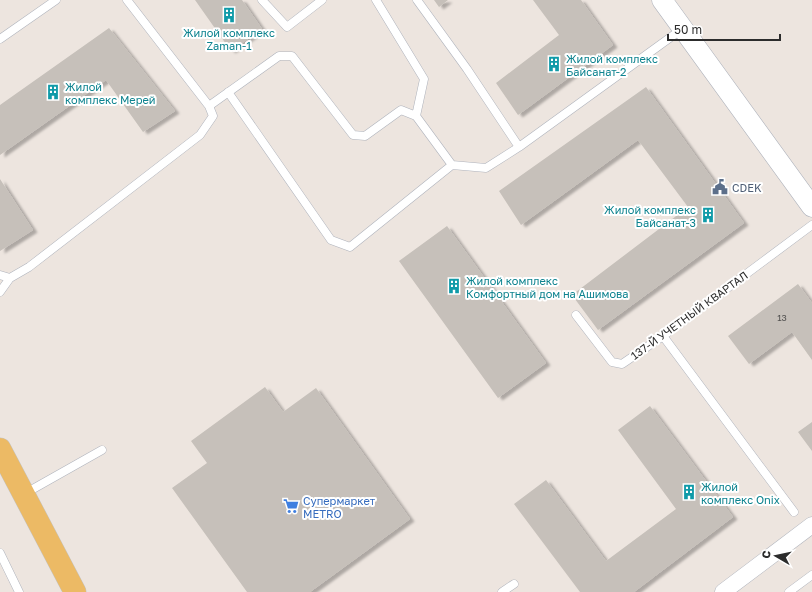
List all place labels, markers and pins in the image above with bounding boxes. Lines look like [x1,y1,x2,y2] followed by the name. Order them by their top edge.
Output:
[220,6,238,24] building icon: Жилой комплекс Zaman-1
[183,26,275,52] place label: Жилой комплекс Zaman-1
[566,52,658,78] place label: Жилой комплекс Байсанат-2
[545,55,563,73] building icon: Жилой комплекс Байсанат-2
[65,80,156,106] place label: Жилой комплекс Мерей
[44,83,62,101] building icon: Жилой комплекс Мерей
[711,178,729,196] public building icon: CDEK
[732,181,762,194] place label: CDEK
[604,203,696,229] place label: Жилой комплекс Байсанат-3
[699,206,717,224] building icon: Жилой комплекс Байсанат-3
[466,274,629,300] place label: Жилой комплекс Комфортный дом на Ашимова
[445,277,463,295] building icon: Жилой комплекс Комфортный дом на Ашимова
[701,480,780,506] place label: Жилой комплекс Onix
[680,483,698,501] building icon: Жилой комплекс Onix
[303,494,376,520] place label: Супермаркет METRO
[282,497,300,515] supermarket icon: Супермаркет METRO

